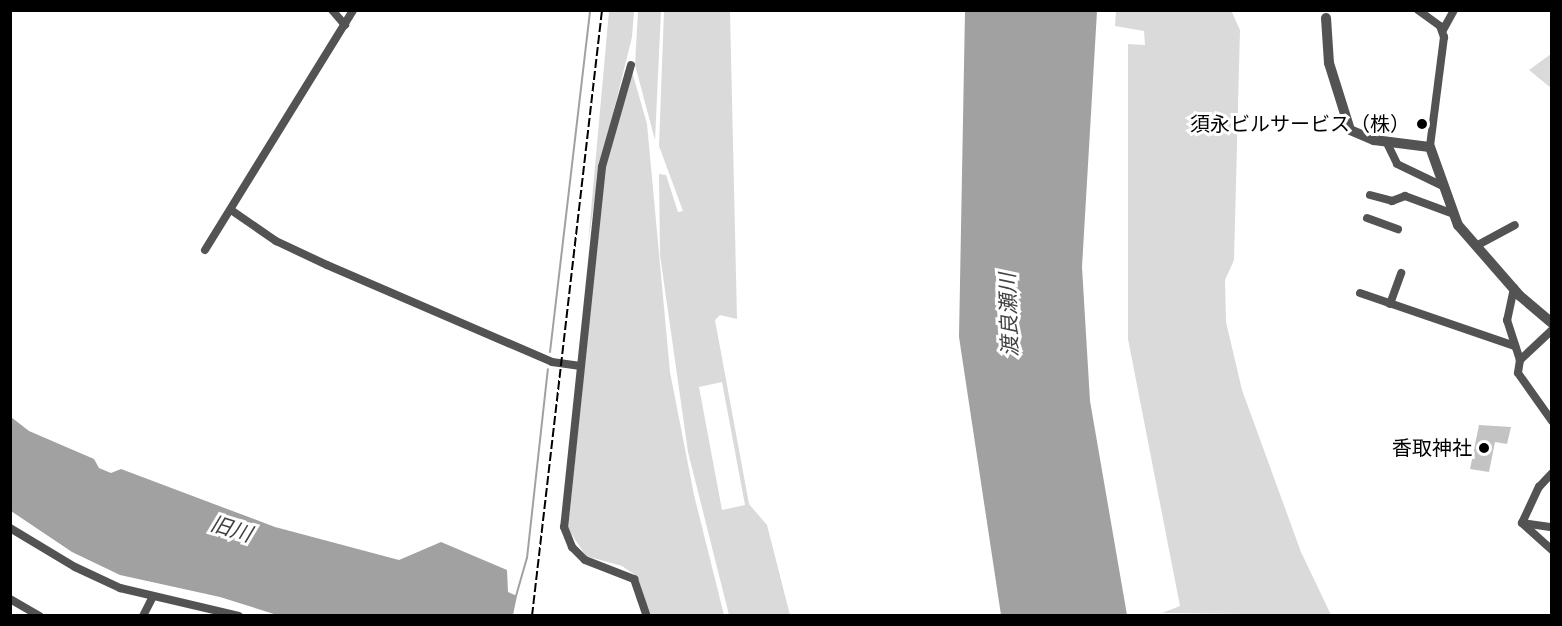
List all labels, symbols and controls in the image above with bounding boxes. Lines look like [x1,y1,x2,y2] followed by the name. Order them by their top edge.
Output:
[1190,112,1410,136] place label: 須永ビルサービス（株）
[1415,117,1429,131] marker: 須永ビルサービス（株）
[995,273,1023,357] water label: 渡良瀬川
[1392,436,1472,460] place label: 香取神社
[1477,441,1491,455] marker: 香取神社
[207,511,255,547] water label: 旧川

